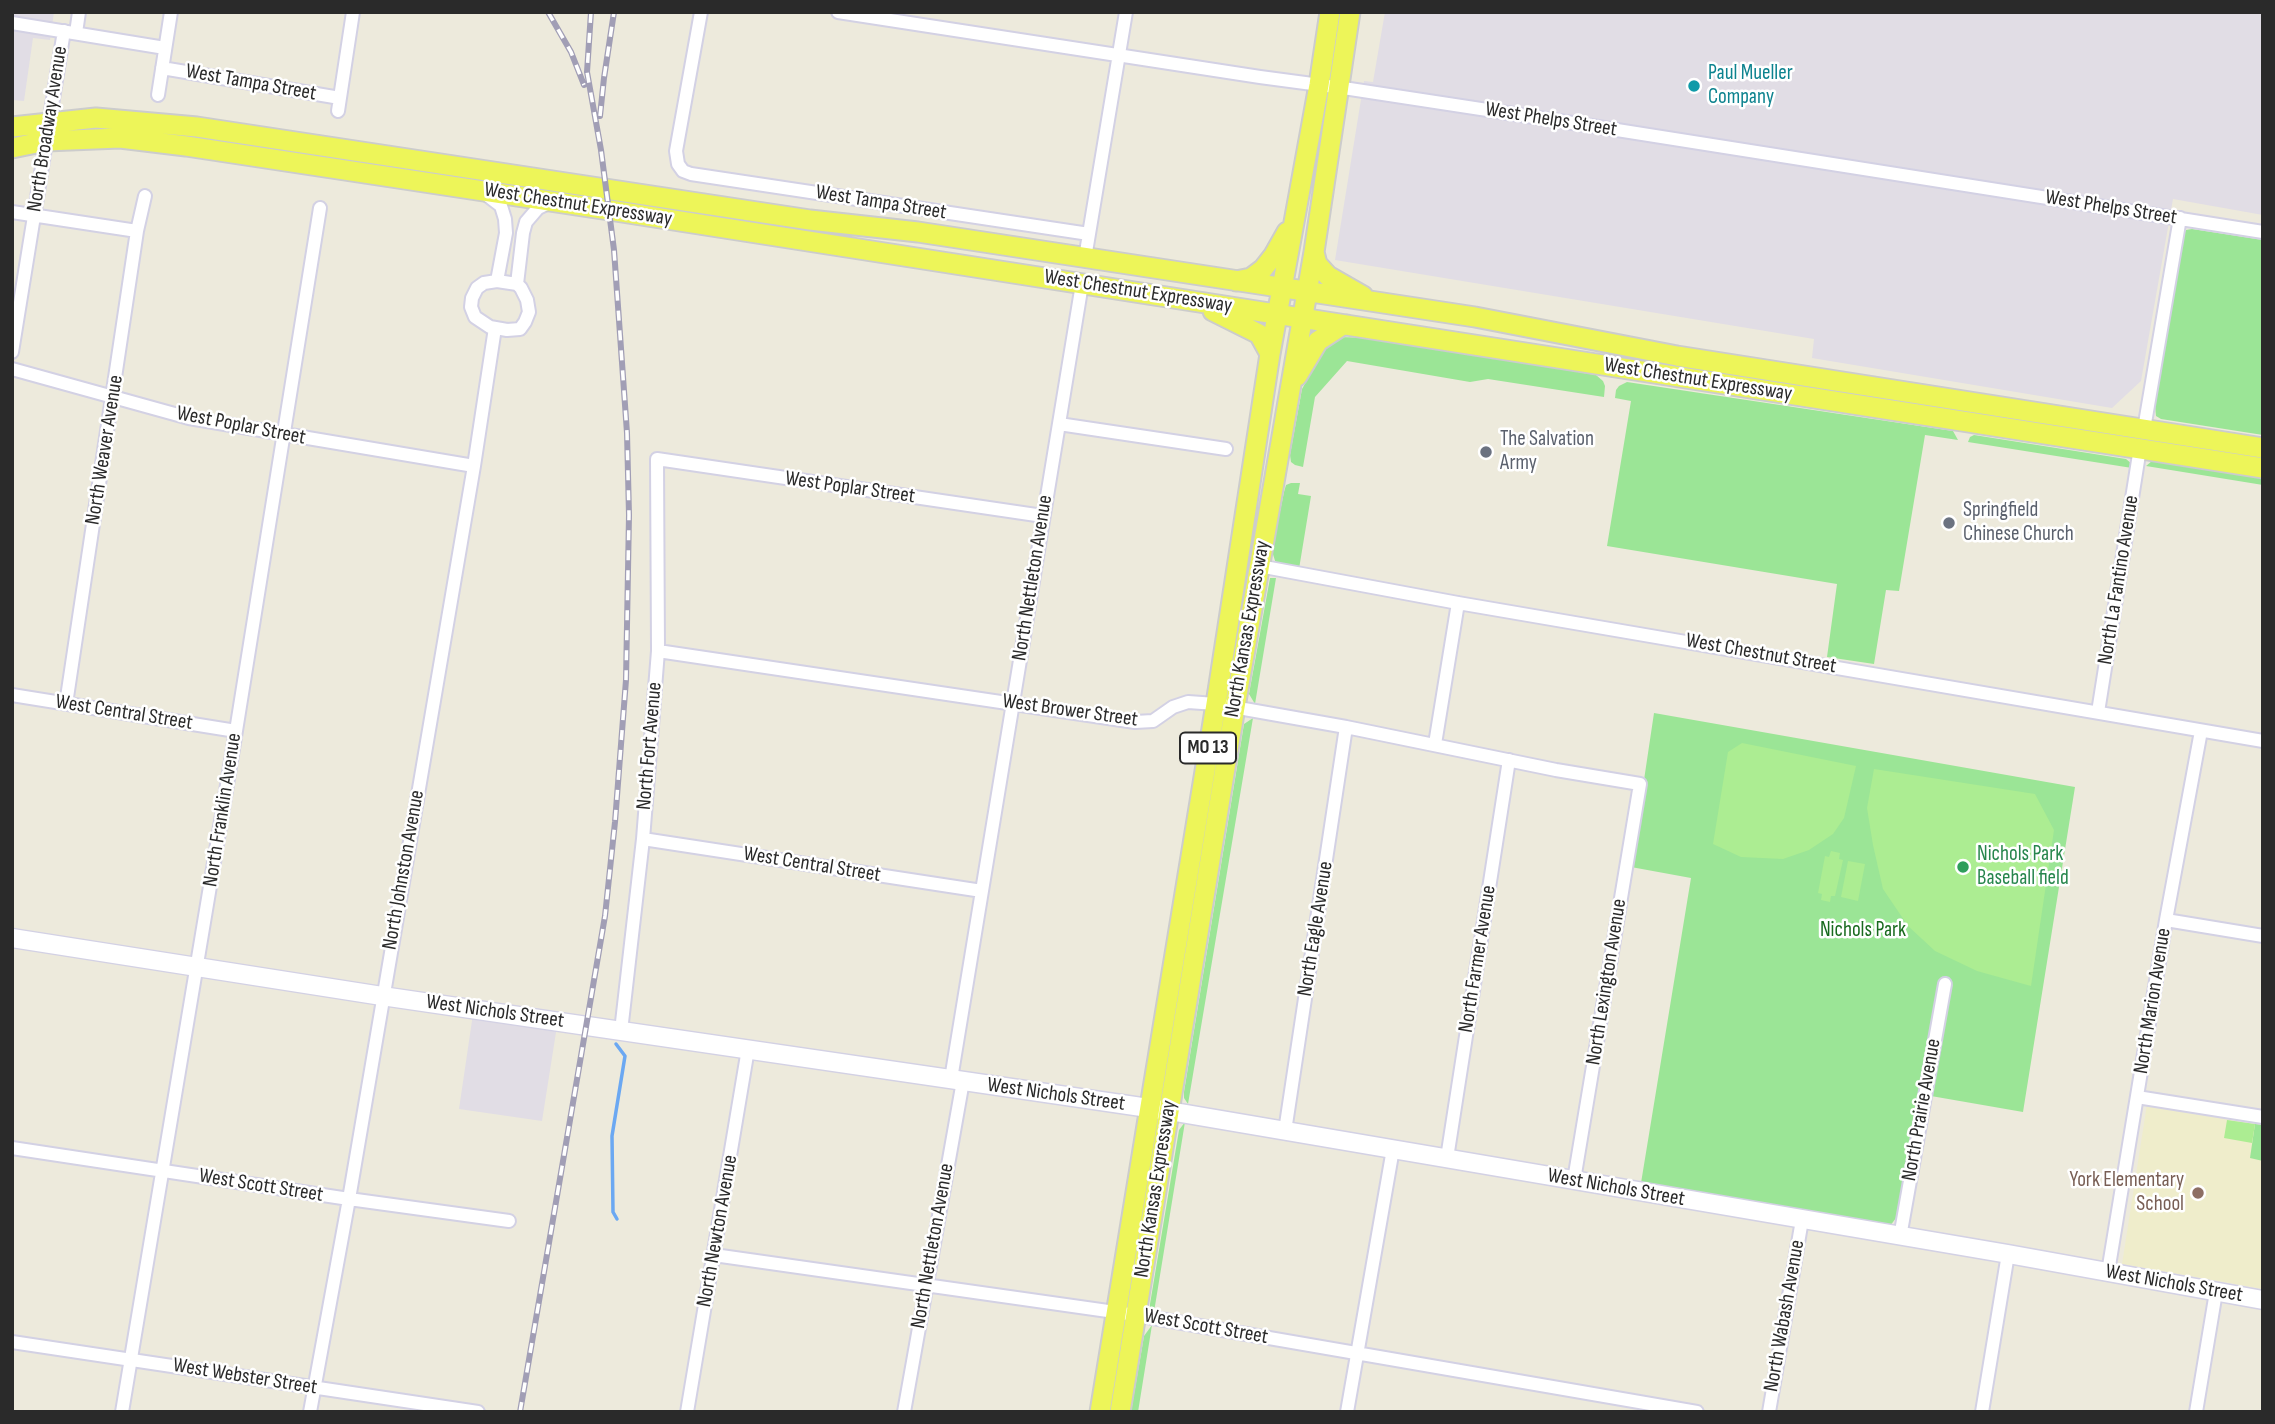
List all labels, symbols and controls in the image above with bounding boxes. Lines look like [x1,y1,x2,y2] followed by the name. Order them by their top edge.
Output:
[22,44,74,214] street label: North Broadway Avenue
[184,59,318,107] street label: West Tampa Street
[1708,61,1793,111] place label: Paul Mueller Company
[1686,78,1702,94] marker: Paul Mueller Company
[1483,97,1619,143] street label: West Phelps Street
[482,178,674,232] street label: West Chestnut Expressway
[814,180,948,226] street label: West Tampa Street
[2043,185,2179,231] street label: West Phelps Street
[1042,265,1234,319] street label: West Chestnut Expressway
[1602,353,1794,407] street label: West Chestnut Expressway
[81,373,129,527] street label: North Weaver Avenue
[174,401,308,451] street label: West Poplar Street
[1500,427,1594,477] place label: The Salvation Army
[1478,444,1494,460] marker: The Salvation Army
[783,466,917,510] street label: West Poplar Street
[1007,493,1059,663] street label: North Nettleton Avenue
[2093,494,2145,666] street label: North La Fantino Avenue
[1963,498,2074,548] place label: Springfield Chinese Church
[1941,515,1957,531] marker: Springfield Chinese Church
[1220,539,1276,719] street label: North Kansas Expressway
[1684,628,1838,680] street label: West Chestnut Street
[632,681,668,811] street label: North Fort Avenue
[1001,689,1139,733] street label: West Brower Street
[54,690,194,736] street label: West Central Street
[198,731,248,889] street label: North Franklin Avenue
[1180,733,1236,764] road number: MO 13
[378,788,430,952] street label: North Johnston Avenue
[742,842,882,888] street label: West Central Street
[1977,842,2069,892] place label: Nichols Park Baseball field
[1955,859,1971,875] marker: Nichols Park Baseball field
[1293,860,1339,998] street label: North Eagle Avenue
[1454,884,1502,1034] street label: North Farmer Avenue
[1581,897,1633,1067] street label: North Lexington Avenue
[1820,918,1906,944] park label: Nichols Park
[2129,926,2177,1076] street label: North Marion Avenue
[424,990,566,1034] street label: West Nichols Street
[1897,1037,1947,1183] street label: North Prairie Avenue
[985,1073,1127,1117] street label: West Nichols Street
[1130,1099,1182,1279] street label: North Kansas Expressway
[692,1153,744,1309] street label: North Newton Avenue
[906,1161,960,1331] street label: North Nettleton Avenue
[197,1164,325,1208] street label: West Scott Street
[1545,1164,1687,1212] street label: West Nichols Street
[2069,1168,2184,1218] place label: York Elementary School
[2190,1185,2206,1201] marker: York Elementary School
[1759,1238,1811,1394] street label: North Wabash Avenue
[2103,1260,2245,1308] street label: West Nichols Street
[1142,1304,1270,1350] street label: West Scott Street
[171,1353,319,1401] street label: West Webster Street

